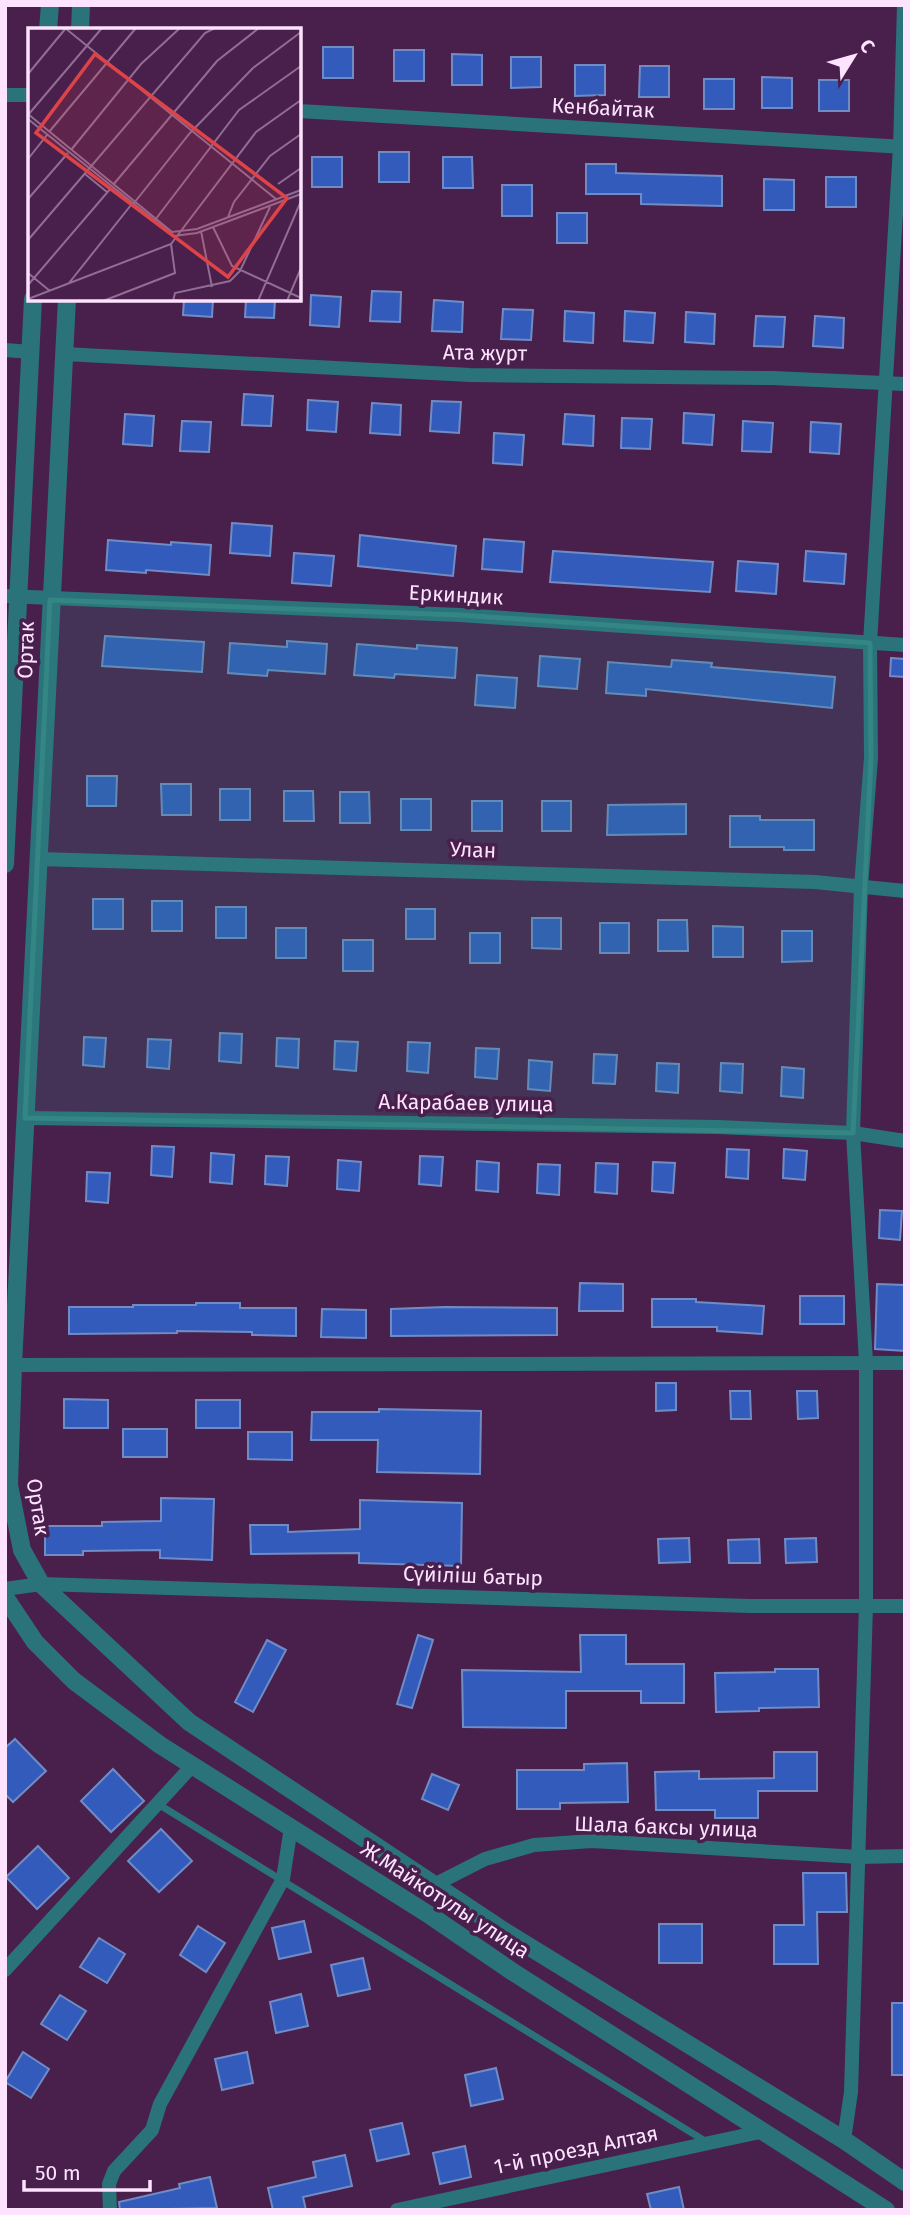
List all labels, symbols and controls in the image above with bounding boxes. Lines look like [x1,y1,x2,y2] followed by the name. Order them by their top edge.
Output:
[819,21,889,91] north arrow
[28,28,301,301] inset map
[855,35,880,57] text: С
[551,92,655,124] street label: Кенбайтак
[443,339,528,367] street label: Ата журт
[408,580,504,610] street label: Еркиндик
[12,621,40,679] street label: Ортак
[449,836,497,864] street label: Улан
[378,1088,554,1118] street label: А.Карабаев улица
[21,1477,55,1537] street label: Ортак
[402,1561,544,1591] street label: Сүйіліш батыр
[574,1811,758,1843] street label: Шала баксы улица
[356,1836,534,1964] street label: Ж.Майкотулы улица
[492,2120,660,2180] street label: 1-й проезд Алтая
[24,2148,150,2192] scale bar
[35,2160,81,2186] text: 50 m

